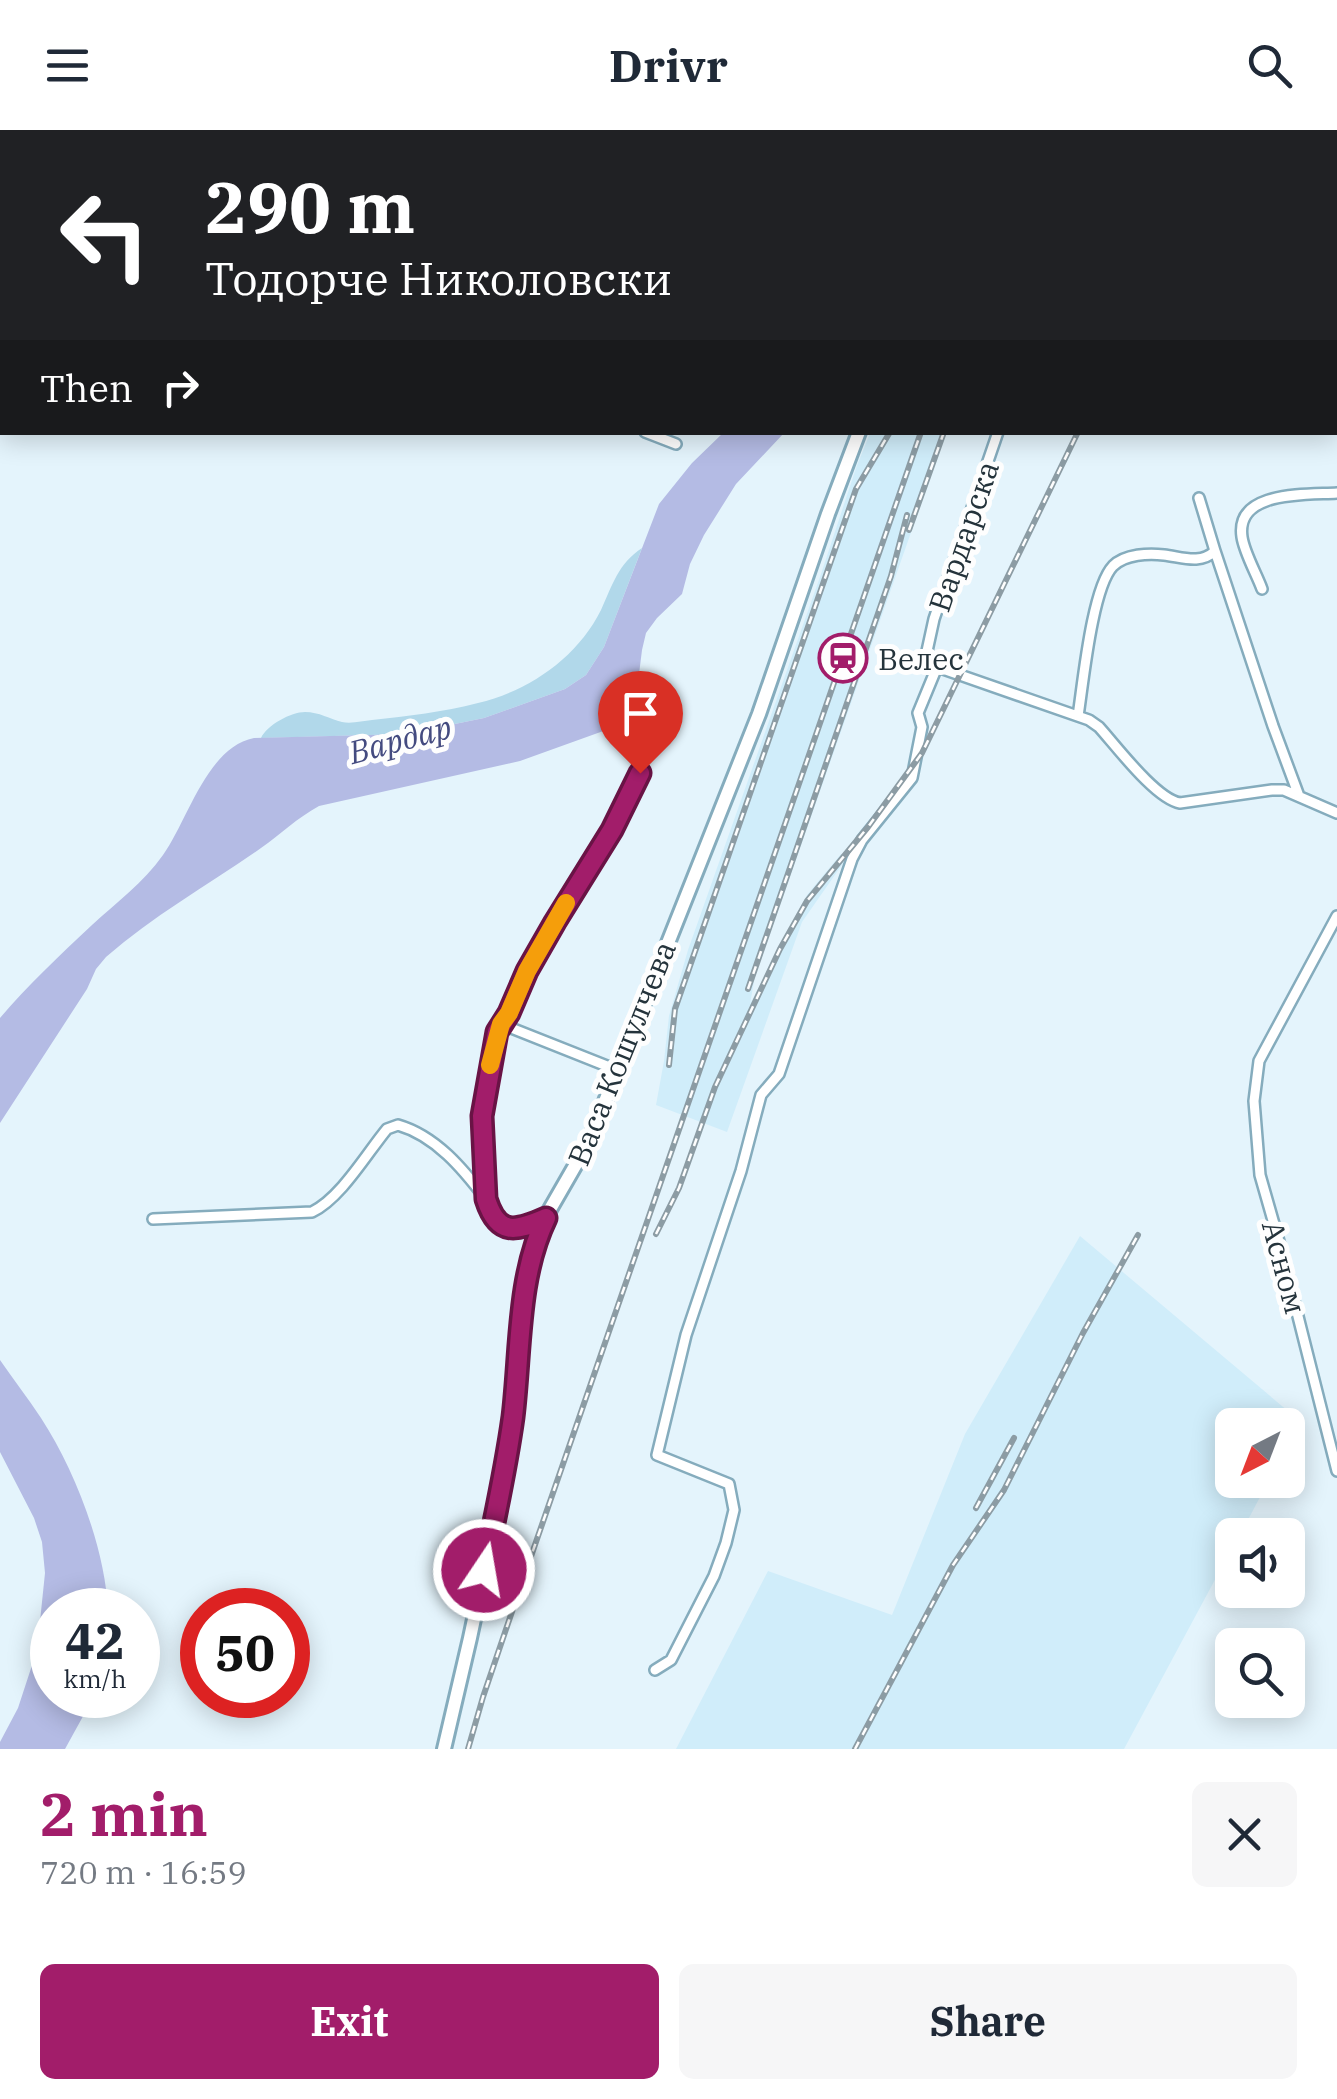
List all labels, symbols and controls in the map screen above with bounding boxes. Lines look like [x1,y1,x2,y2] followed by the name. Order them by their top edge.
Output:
[609,36,728,94] text: Drivr
[40,38,95,93] icon: menu
[1242,38,1297,93] icon: search
[205,161,415,252] text: 290 m
[40,170,170,300] icon: left
[205,249,672,307] text: Тодорче Николовски
[153,360,208,415] icon: right
[40,363,133,412] text: Then
[919,455,1007,617] street label: Вардарска
[817,632,869,684] station icon: Велес
[878,639,964,678] place label: Велес
[598,671,683,774] pin
[613,686,668,741] icon: arrive
[343,705,456,773] water label: Вардар
[558,935,684,1171] street label: Васа Кошулчева
[1254,1216,1316,1318] street label: Асном
[1215,1408,1305,1498] north arrow
[1215,1408,1305,1718] map controls
[432,1518,536,1622] position arrow
[1215,1518,1305,1608] button: sound
[180,1588,310,1718] speed limit sign: 50
[65,1608,125,1673] text: 42
[1215,1628,1305,1718] button: search
[63,1662,127,1695] text: km/h
[40,1774,208,1853] text: 2 min
[1192,1782,1297,1887] button: close
[40,1851,247,1893] text: 720 m · 16:59
[40,1964,659,2079] button: Exit
[679,1964,1297,2079] button: Share

